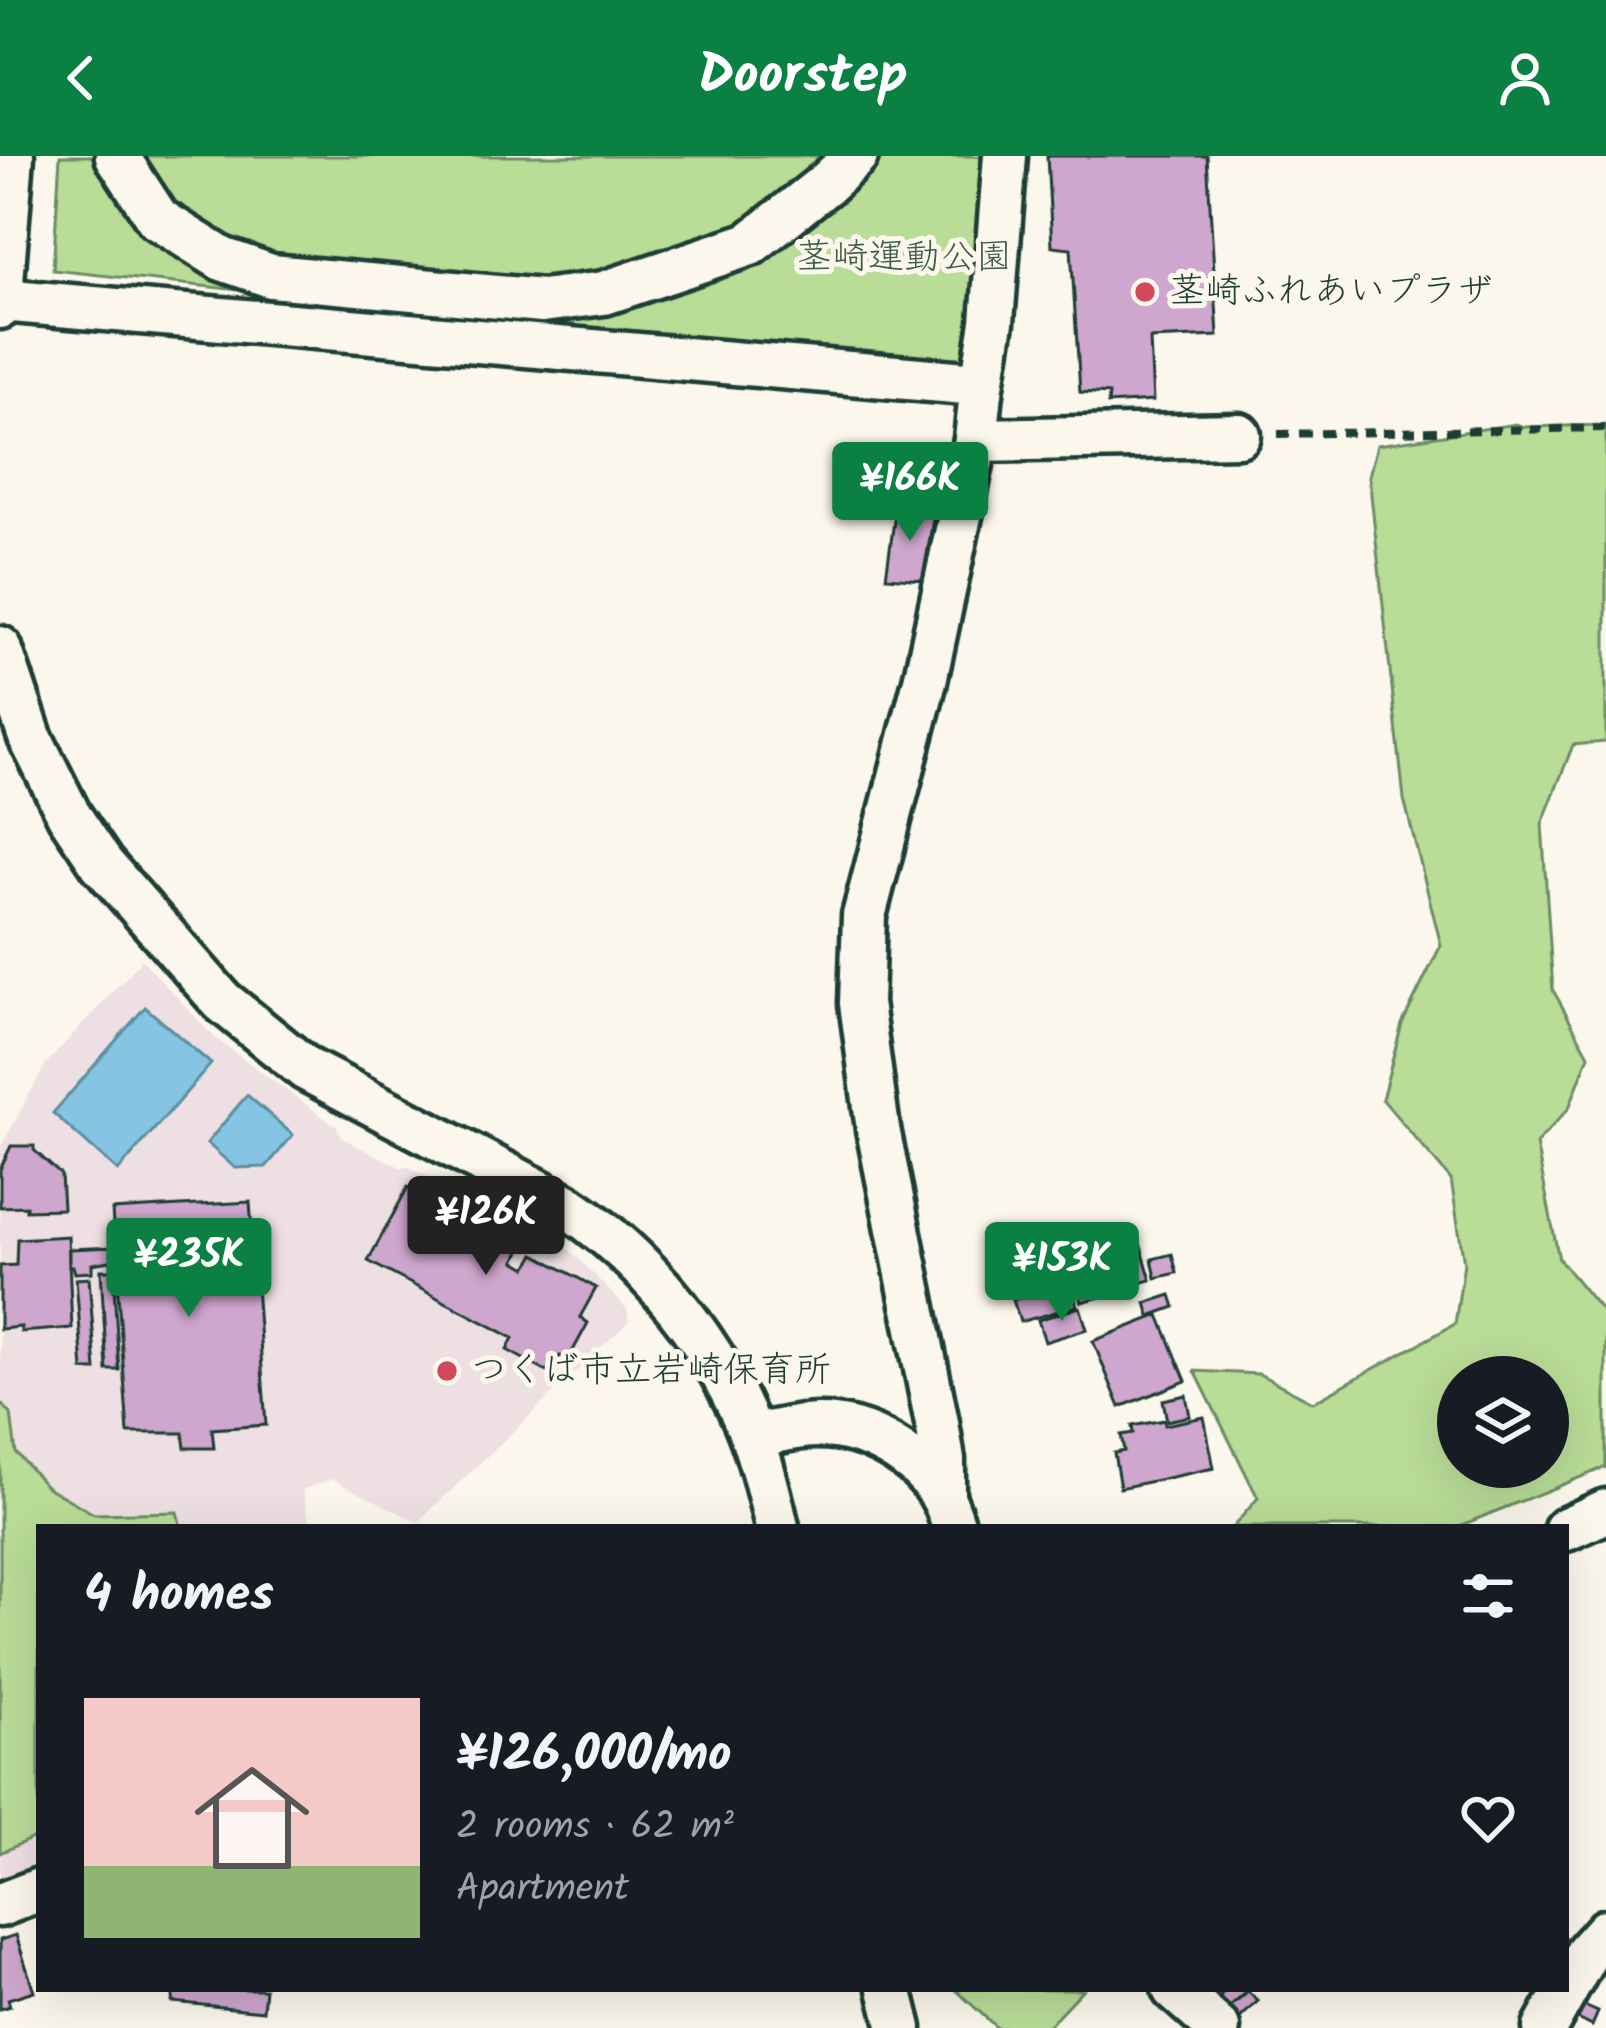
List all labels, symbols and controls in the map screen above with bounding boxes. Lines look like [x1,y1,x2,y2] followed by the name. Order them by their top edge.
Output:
[698,35,908,121] text: Doorstep
[48,45,114,111] icon: back
[1492,45,1558,111] icon: person
[796,230,1012,287] park label: 茎崎運動公園
[1169,264,1493,321] place label: 茎崎ふれあいプラザ
[1132,279,1158,305] marker: 茎崎ふれあいプラザ
[826,442,994,544] pin: ¥166K
[859,450,961,512] text: ¥166K
[402,1176,570,1278] pin: ¥126K
[434,1184,538,1246] text: ¥126K
[105,1218,273,1320] pin: ¥235K
[978,1222,1146,1324] pin: ¥153K
[133,1226,245,1288] text: ¥235K
[1012,1230,1112,1292] text: ¥153K
[471,1343,831,1400] place label: つくば市立岩崎保育所
[1437,1356,1569,1488] map controls
[1437,1356,1569,1488] button: layers
[434,1358,460,1384] marker: つくば市立岩崎保育所
[84,1556,274,1637] text: 4 homes
[1455,1563,1521,1629] icon: filters
[456,1716,731,1797] text: ¥126,000/mo
[180,1746,324,1890] icon: home
[1455,1785,1521,1851] icon: heart
[456,1797,734,1859] text: 2 rooms · 62 m²
[456,1859,629,1921] text: Apartment

